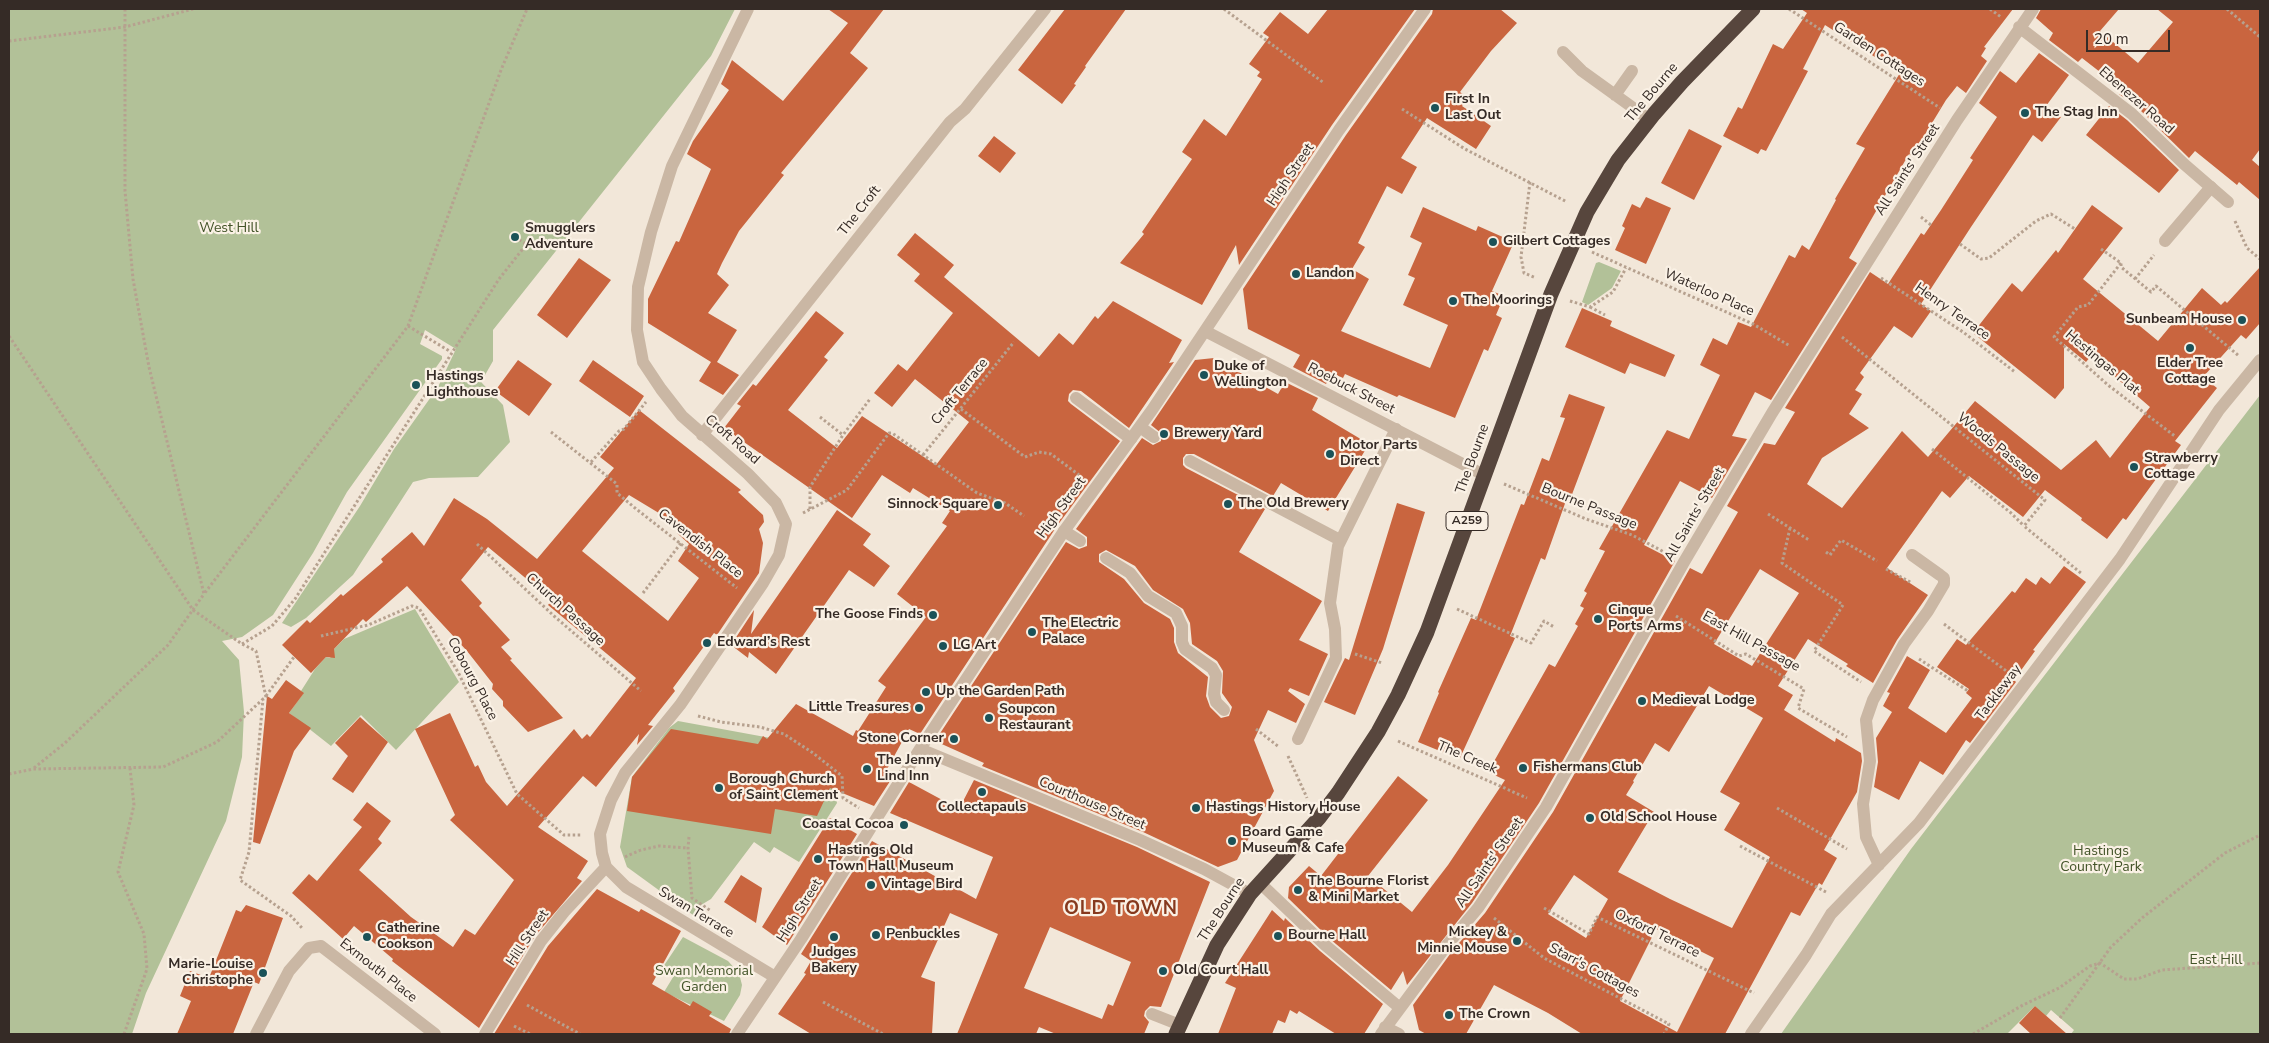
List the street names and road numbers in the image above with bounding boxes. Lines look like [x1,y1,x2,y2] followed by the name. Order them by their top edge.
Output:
[1830,19,1928,91] street label: Garden Cottages
[1622,60,1682,126] street label: The Bourne
[2095,64,2177,138] street label: Ebenezer Road
[1872,121,1944,219] street label: All Saints' Street
[1264,141,1318,209] street label: High Street
[835,183,885,239] street label: The Croft
[1661,266,1757,320] street label: Waterloo Place
[1911,280,1993,344] street label: Henry Terrace
[2061,327,2143,399] street label: Hestingas Plat
[928,355,992,429] street label: Croft Terrace
[1305,360,1397,418] street label: Roebuck Street
[1953,410,2043,486] street label: Woods Passage
[701,412,763,468] street label: Croft Road
[1453,422,1493,496] street label: The Bourne
[1661,465,1729,565] street label: All Saints' Street
[1034,474,1090,542] street label: High Street
[1539,480,1639,534] street label: Bourne Passage
[654,506,746,582] street label: Cavendish Place
[1446,512,1488,530] road number: A259
[522,570,608,650] street label: Church Passage
[1699,608,1803,676] street label: East Hill Passage
[443,635,501,723] street label: Cobourg Place
[1972,662,2026,724] street label: Tackleway
[1434,738,1500,778] street label: The Creek
[1036,774,1148,834] street label: Courthouse Street
[1453,815,1527,911] street label: All Saints' Street
[1195,875,1249,945] street label: The Bourne
[774,876,826,946] street label: High Street
[655,884,737,942] street label: Swan Terrace
[1612,906,1702,962] street label: Oxford Terrace
[503,907,553,969] street label: Hill Street
[336,936,420,1006] street label: Exmouth Place
[1546,940,1642,1002] street label: Starr's Cottages

